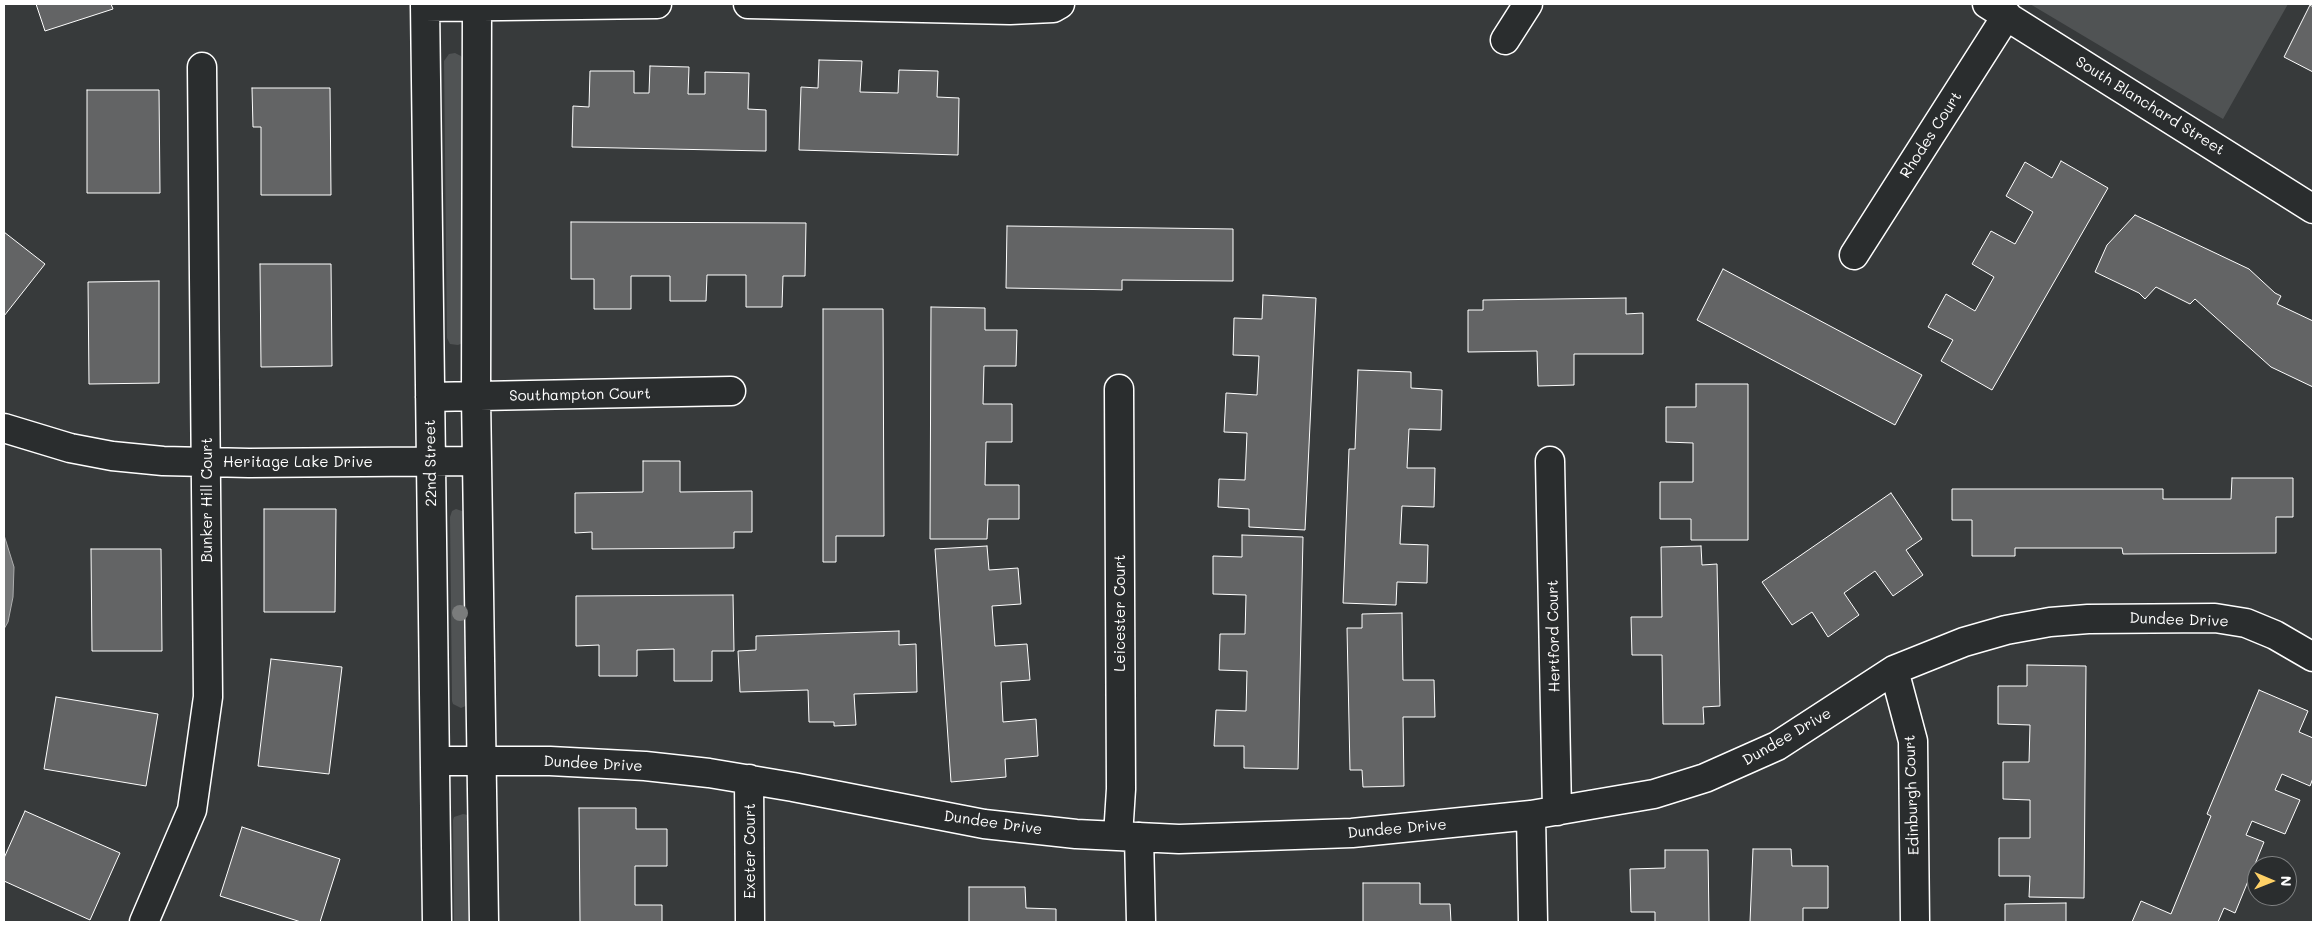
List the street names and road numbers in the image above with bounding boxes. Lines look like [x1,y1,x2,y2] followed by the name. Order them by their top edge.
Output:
[2072,53,2228,159] street label: South Blanchard Street
[1896,88,1966,182] street label: Rhodes Court
[509,385,651,405] street label: Southampton Court
[421,419,441,507] street label: 22nd Street
[198,438,216,562] street label: Bunker Hill Court
[223,453,373,471] street label: Heritage Lake Drive
[1111,554,1129,672] street label: Leicester Court
[1544,580,1564,692] street label: Hertford Court
[2129,609,2229,631] street label: Dundee Drive
[1739,704,1835,770] street label: Dundee Drive
[1901,735,1923,855] street label: Edinburgh Court
[543,752,643,776] street label: Dundee Drive
[741,803,759,899] street label: Exeter Court
[943,807,1043,839] street label: Dundee Drive
[1347,816,1447,842] street label: Dundee Drive

